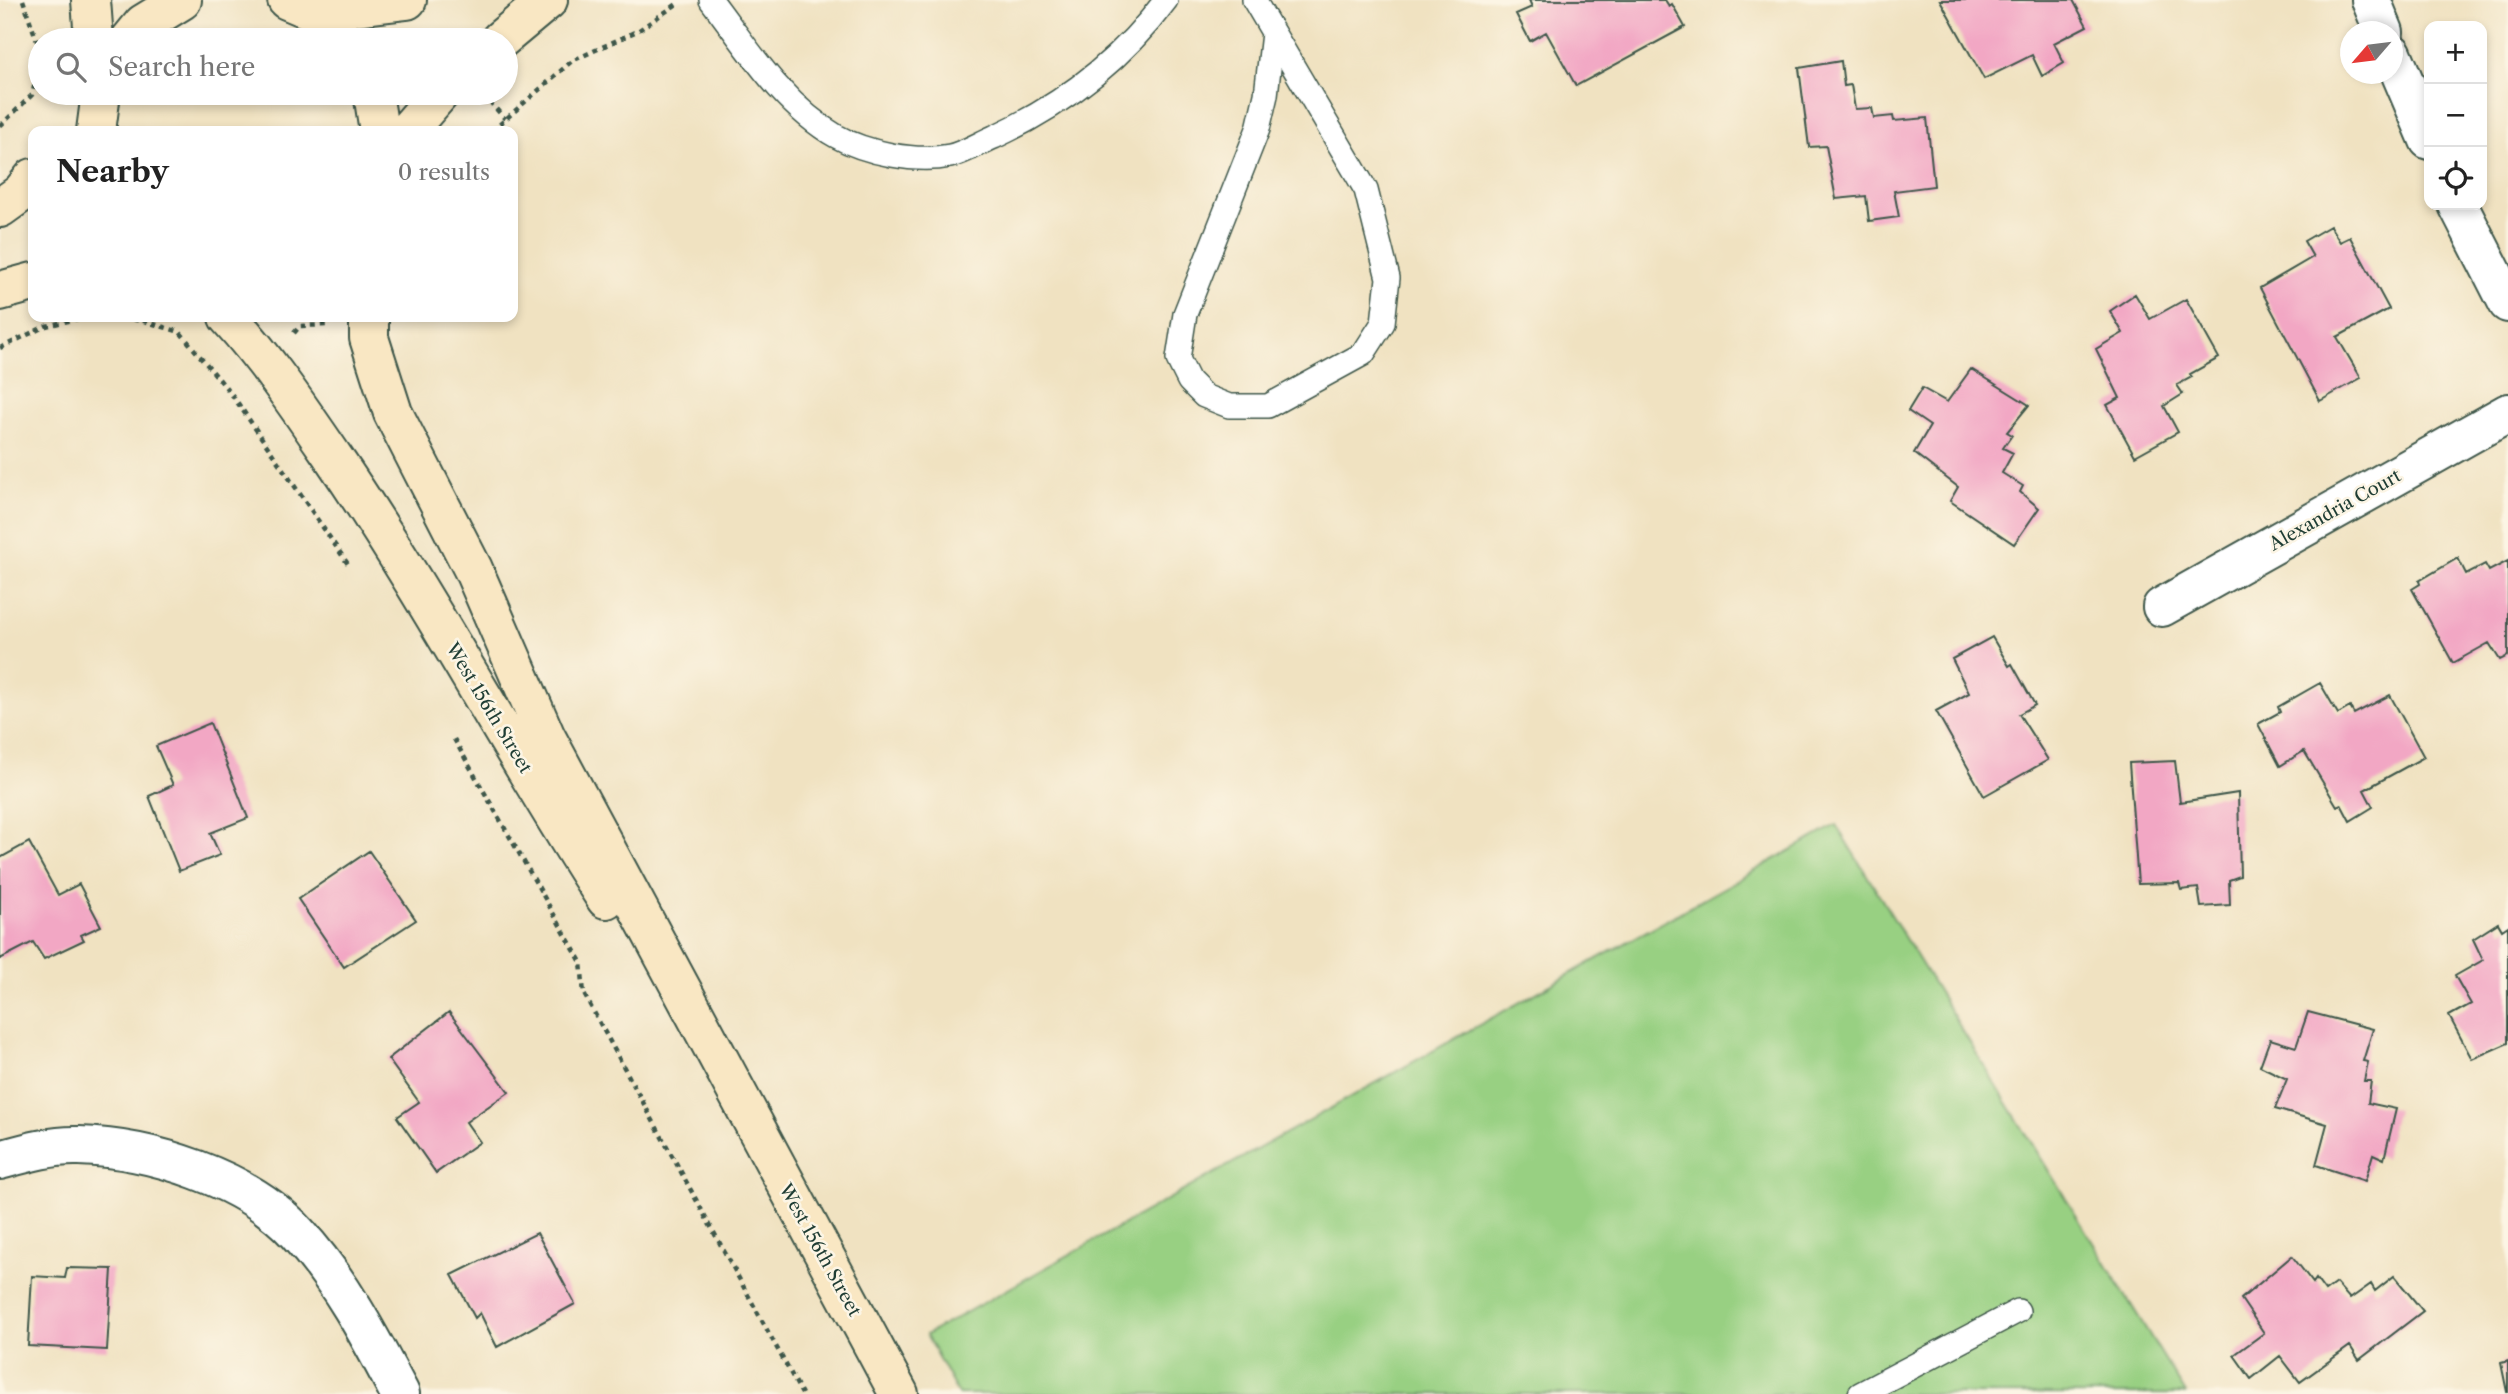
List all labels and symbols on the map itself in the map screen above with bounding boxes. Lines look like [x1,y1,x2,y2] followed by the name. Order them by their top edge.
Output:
[2340,21,2403,84] north arrow
[2264,464,2405,556] street label: Alexandria Court
[441,638,537,778] street label: West 156th Street
[774,1179,866,1321] street label: West 156th Street

